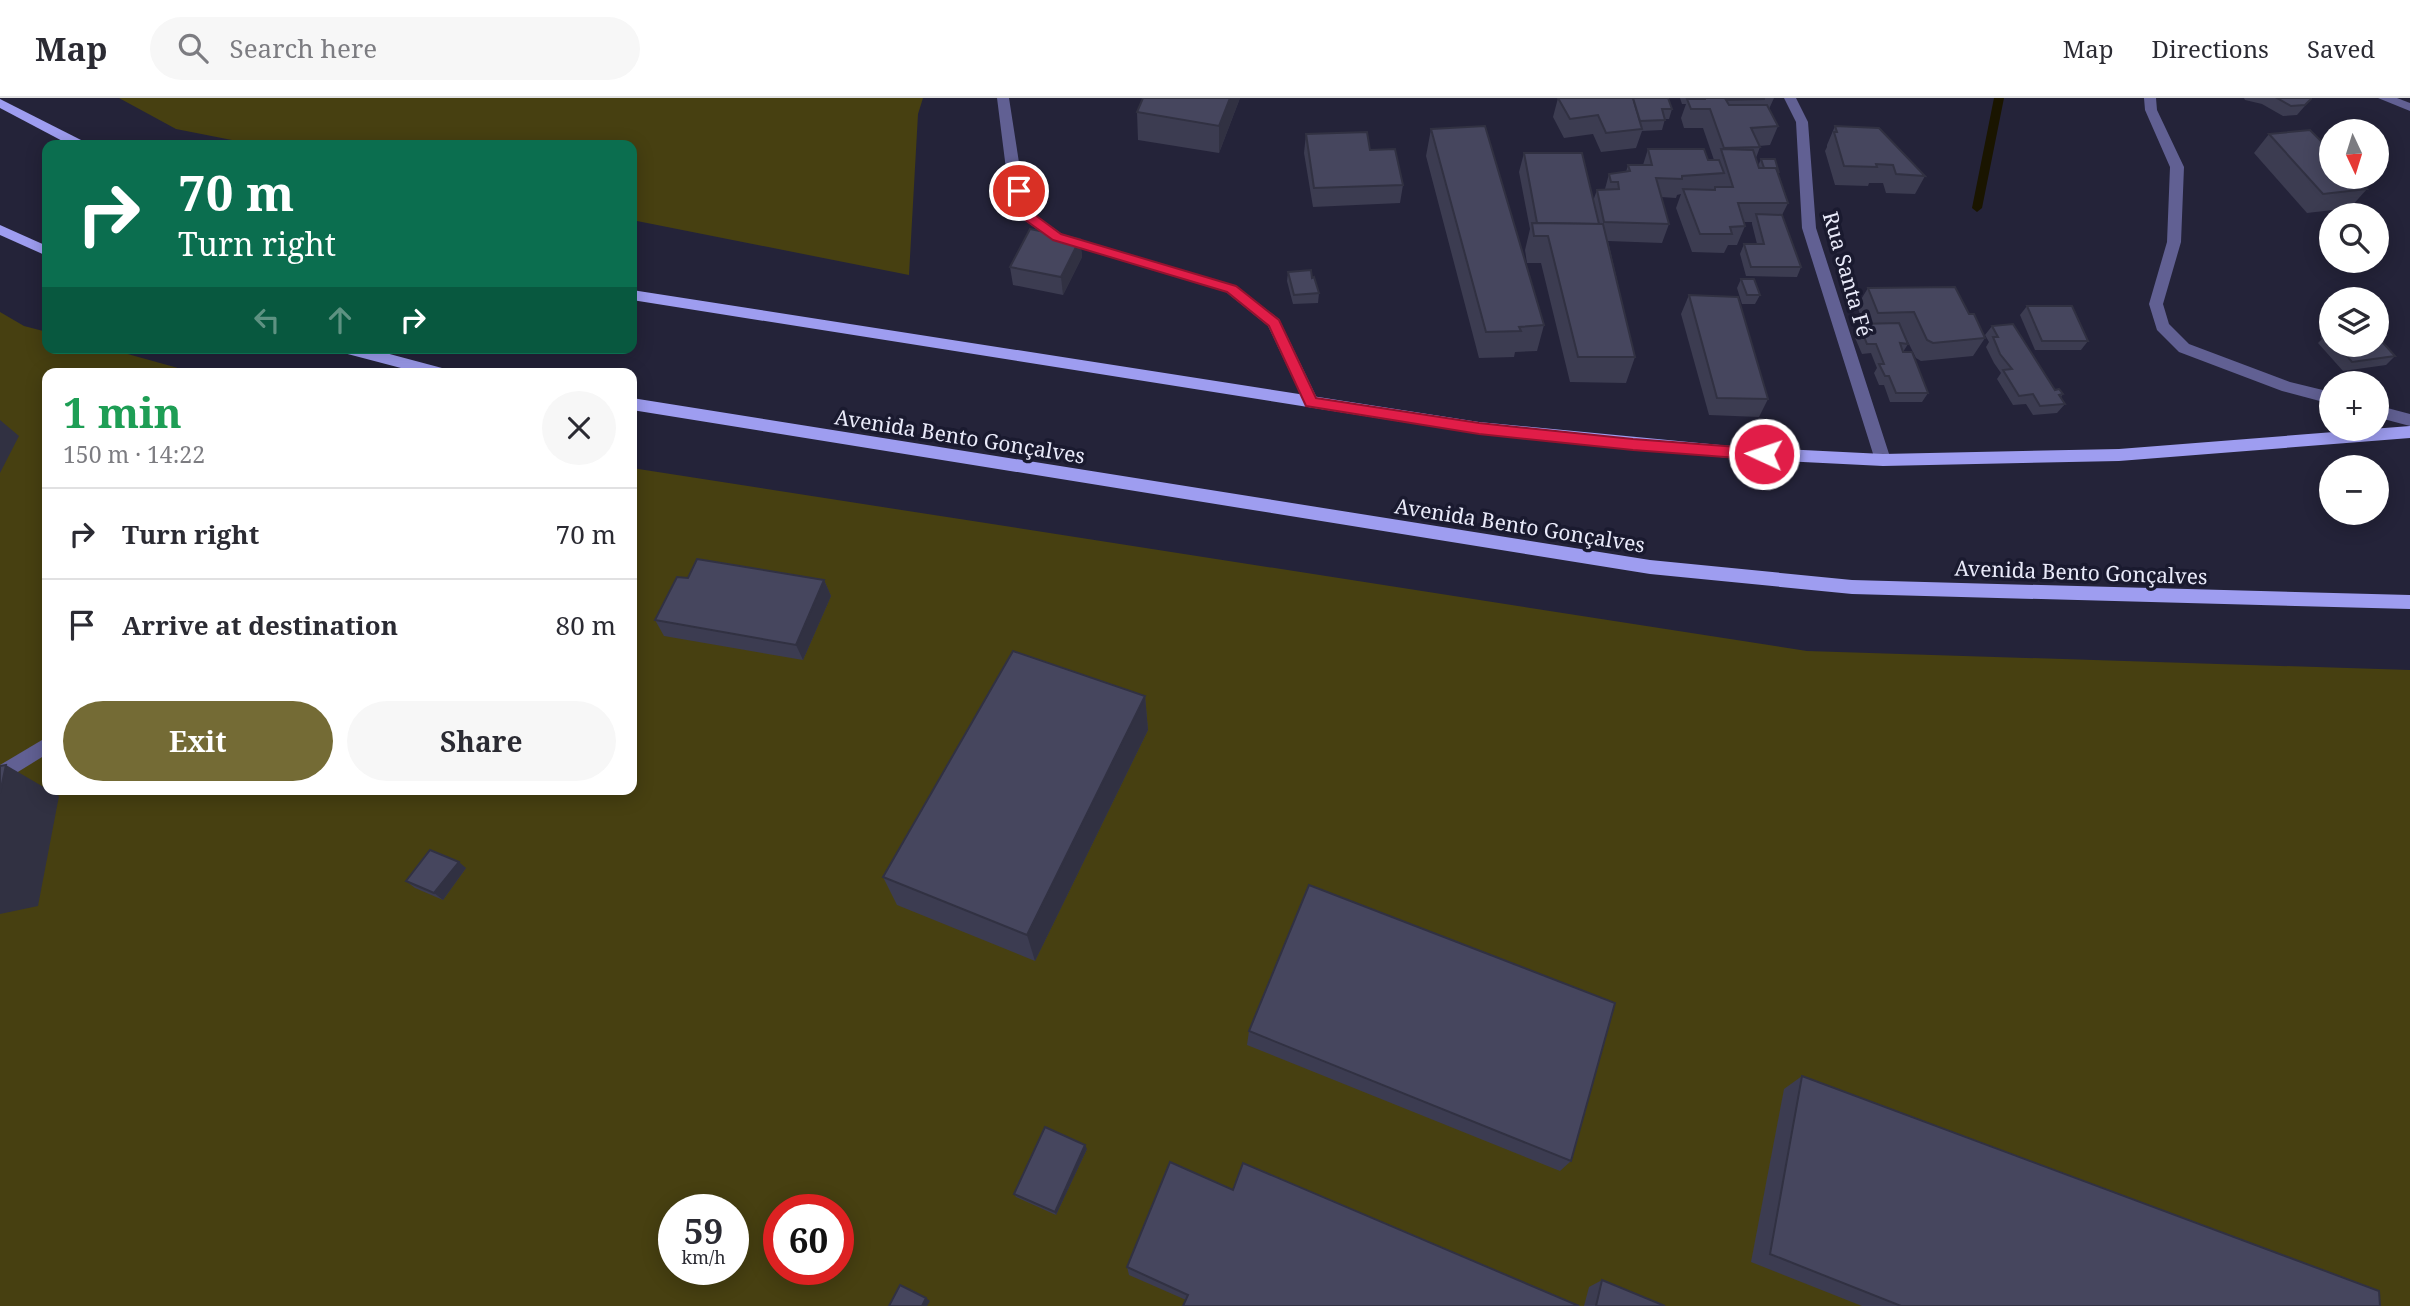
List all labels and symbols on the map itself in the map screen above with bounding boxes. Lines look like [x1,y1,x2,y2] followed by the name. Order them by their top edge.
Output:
[2319,119,2389,189] north arrow
[989,161,1049,221] pin
[1817,208,1879,340] street label: Rua Santa Fé
[833,402,1087,470] street label: Avenida Bento Gonçalves
[1727,417,1801,491] position arrow
[1393,491,1647,559] street label: Avenida Bento Gonçalves
[1954,554,2208,590] street label: Avenida Bento Gonçalves
[763,1194,854,1285] speed limit sign: 60

